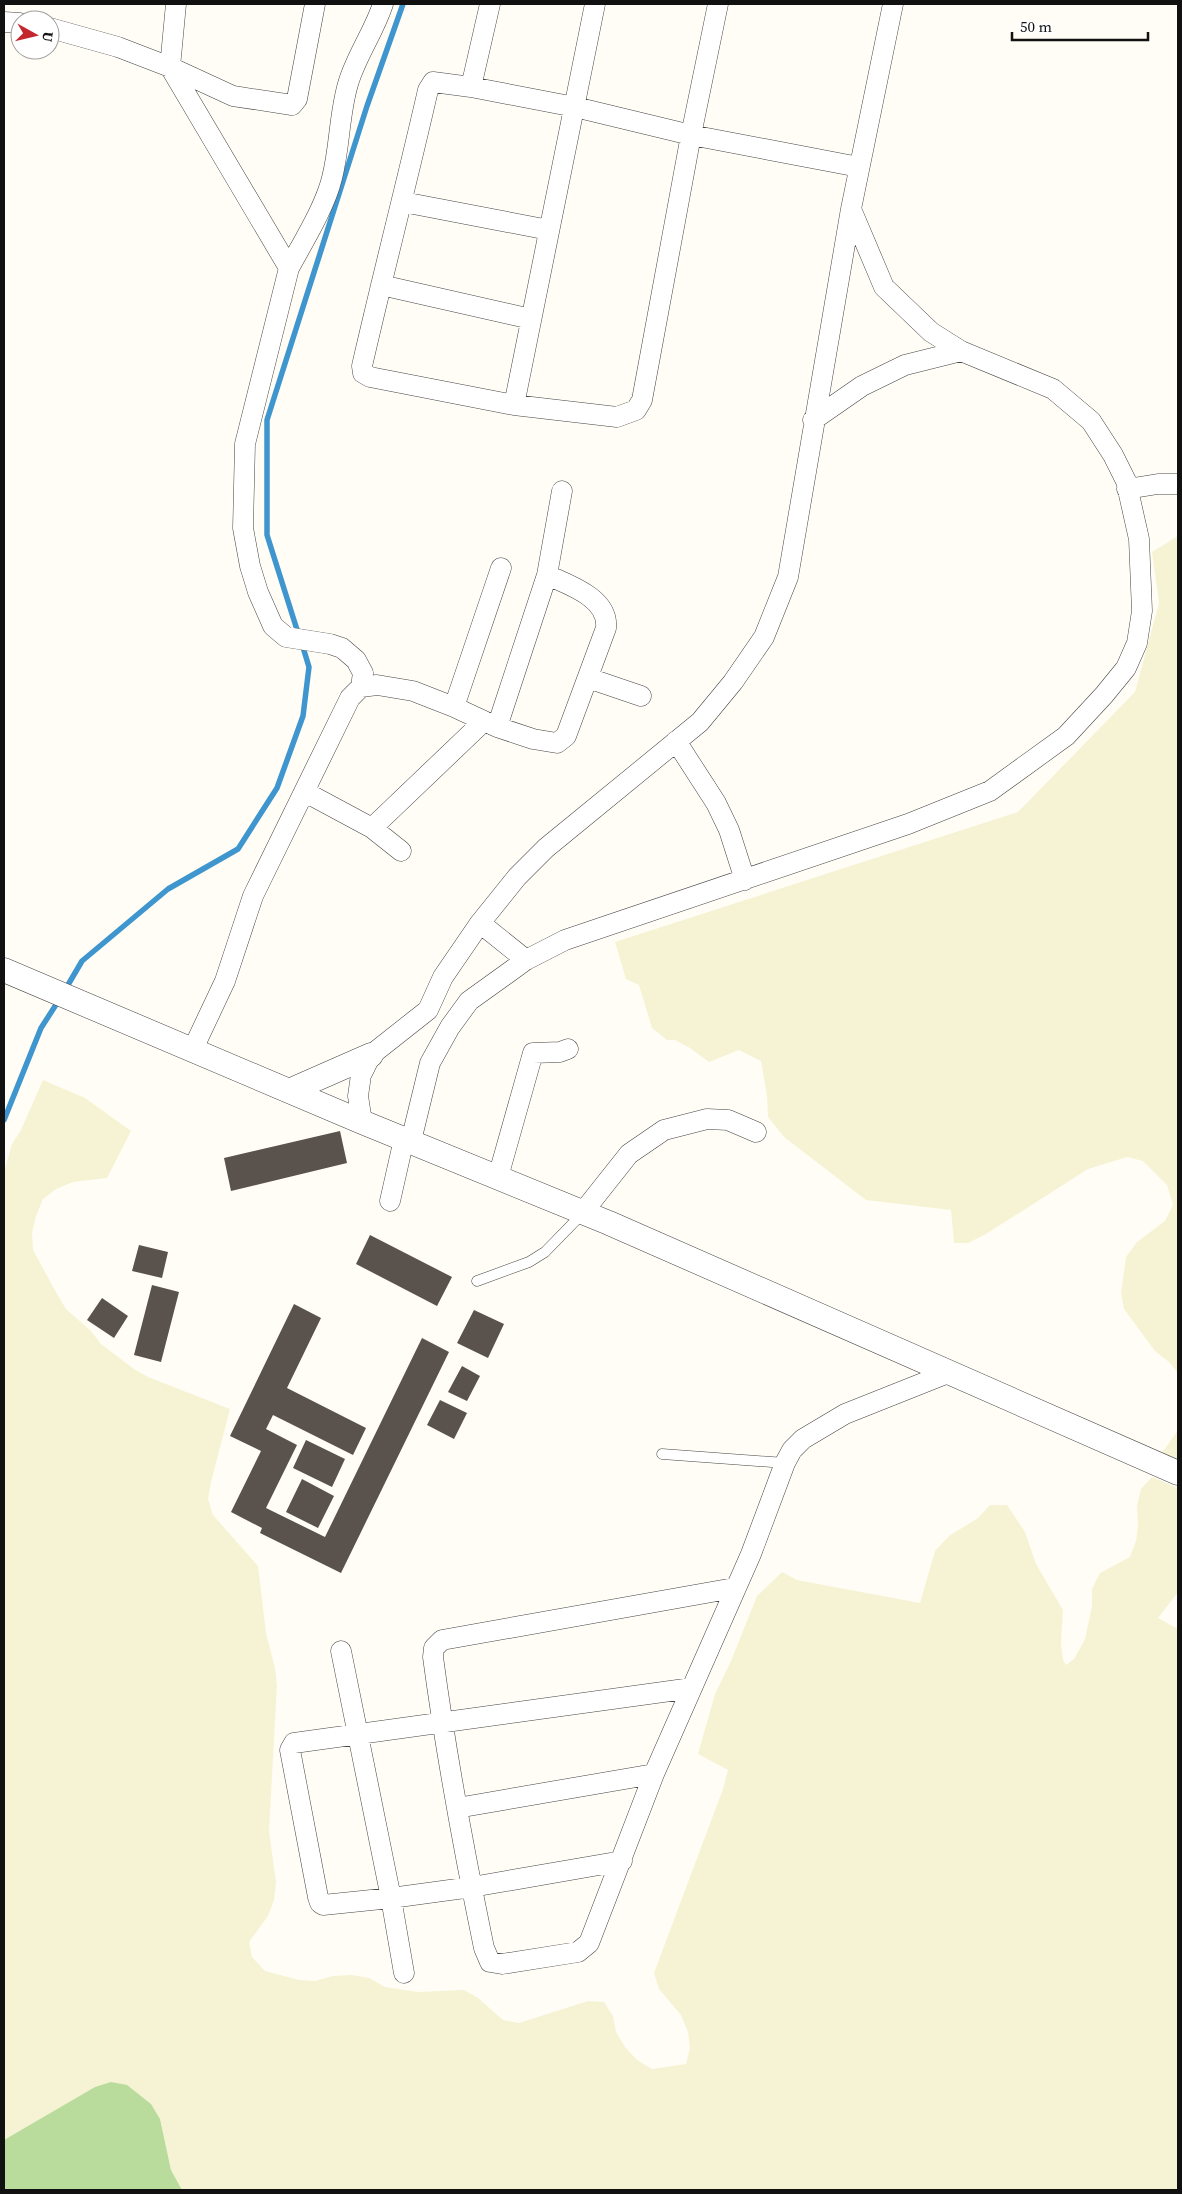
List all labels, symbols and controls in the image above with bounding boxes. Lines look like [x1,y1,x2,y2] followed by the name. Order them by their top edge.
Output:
[10,10,60,60] north arrow
[1012,10,1148,42] scale bar
[1020,16,1052,37] text: 50 m
[37,30,58,43] text: U

